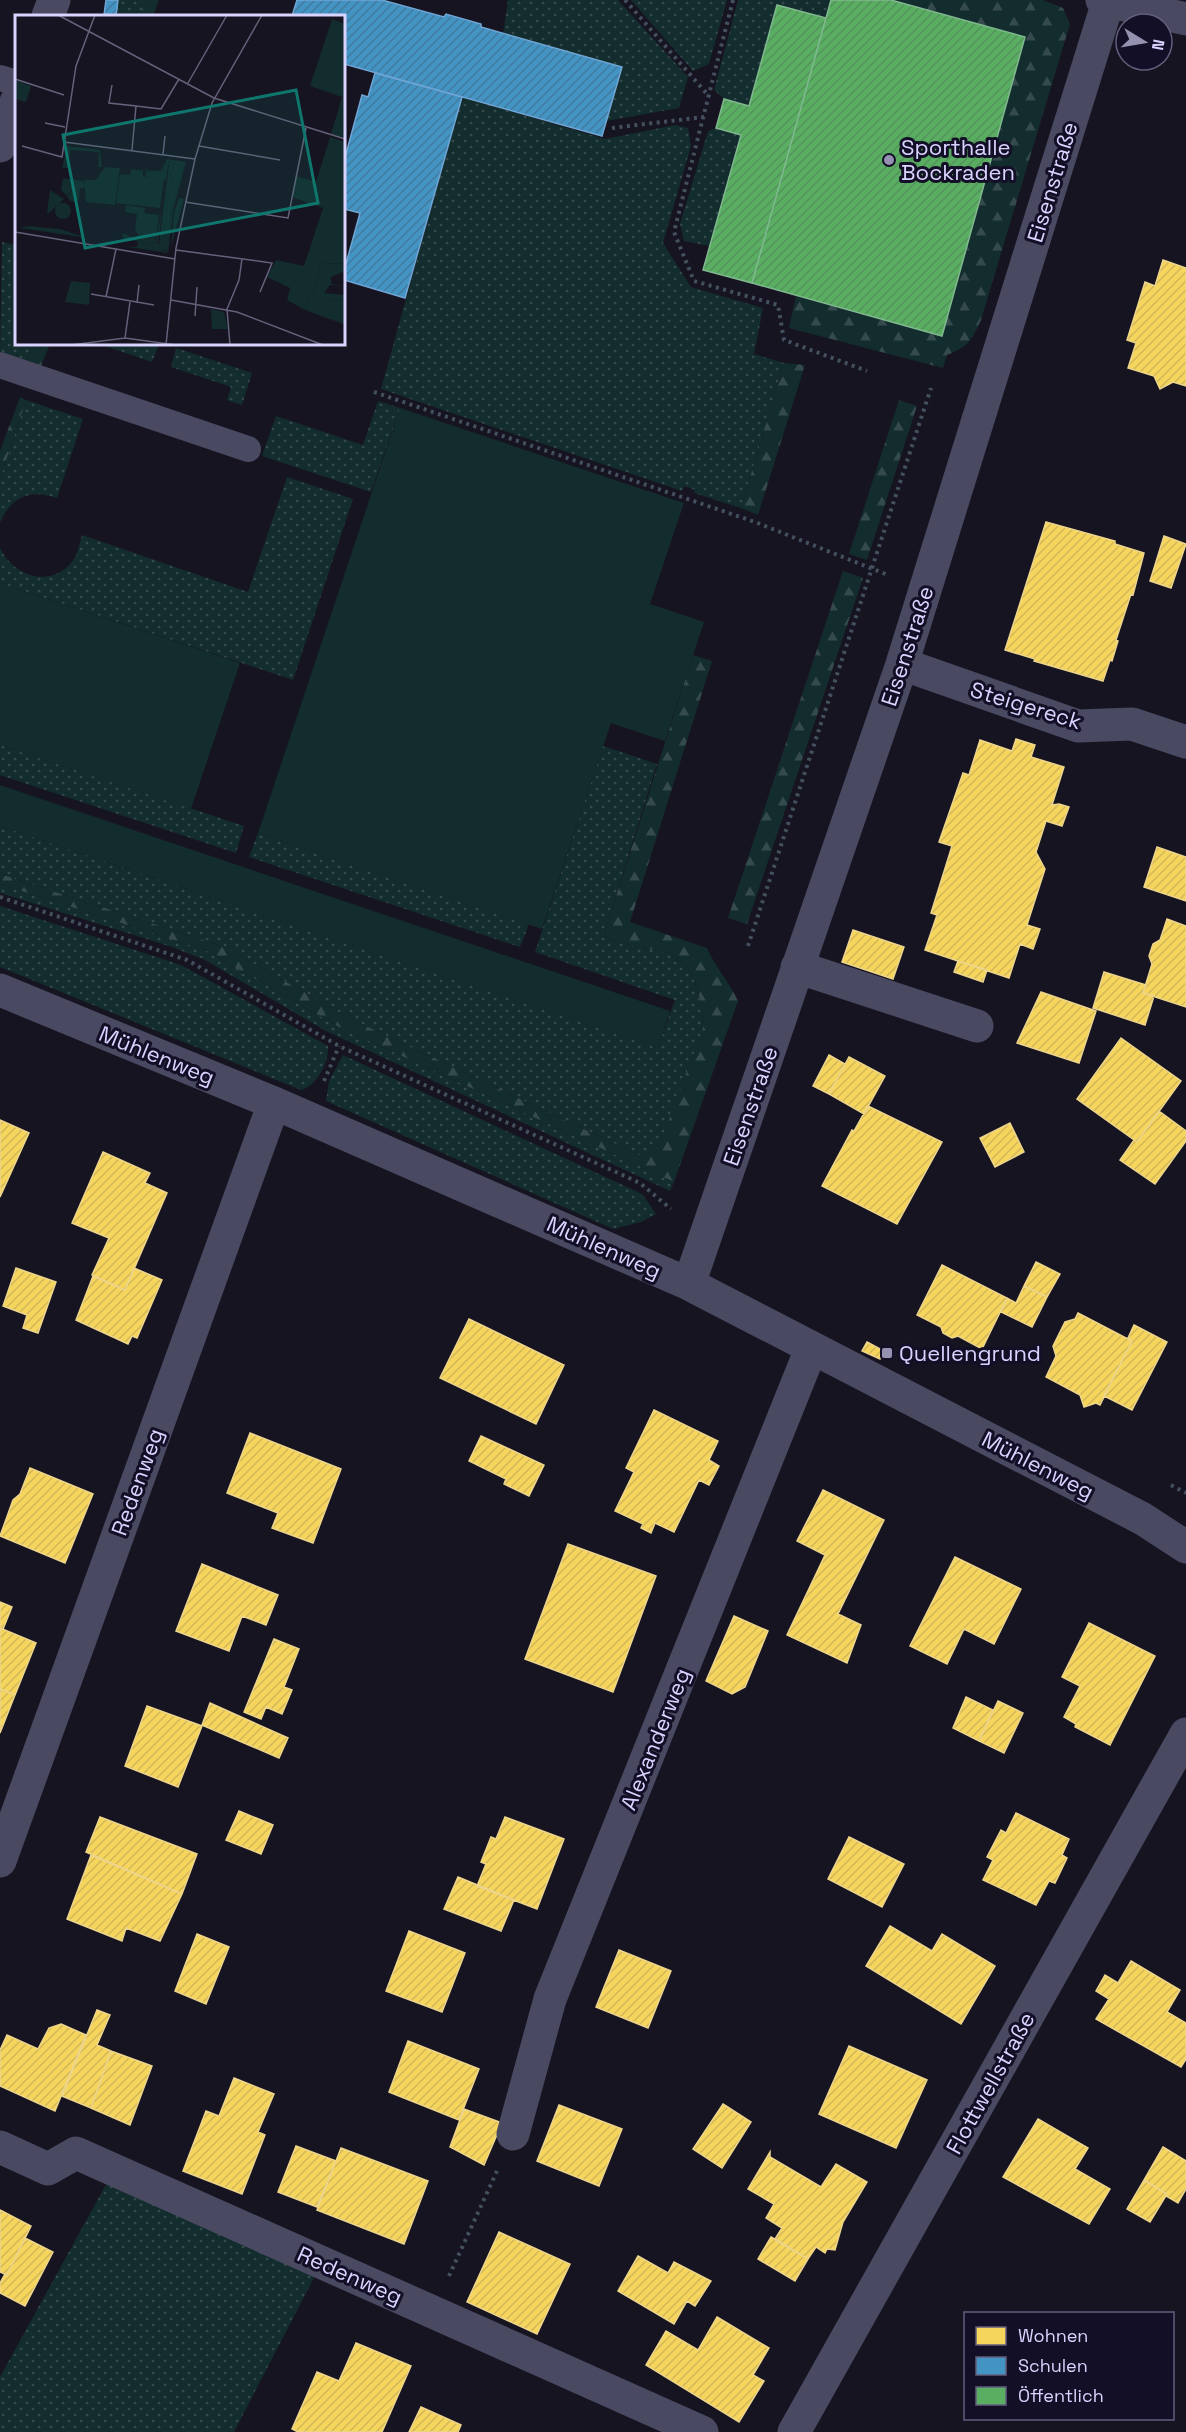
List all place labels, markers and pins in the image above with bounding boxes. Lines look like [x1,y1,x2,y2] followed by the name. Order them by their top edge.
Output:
[901,133,1015,186] place label: Sporthalle Bockraden
[882,153,896,167] marker: Sporthalle Bockraden
[899,1339,1041,1367] place label: Quellengrund
[880,1346,894,1360] marker: Quellengrund

